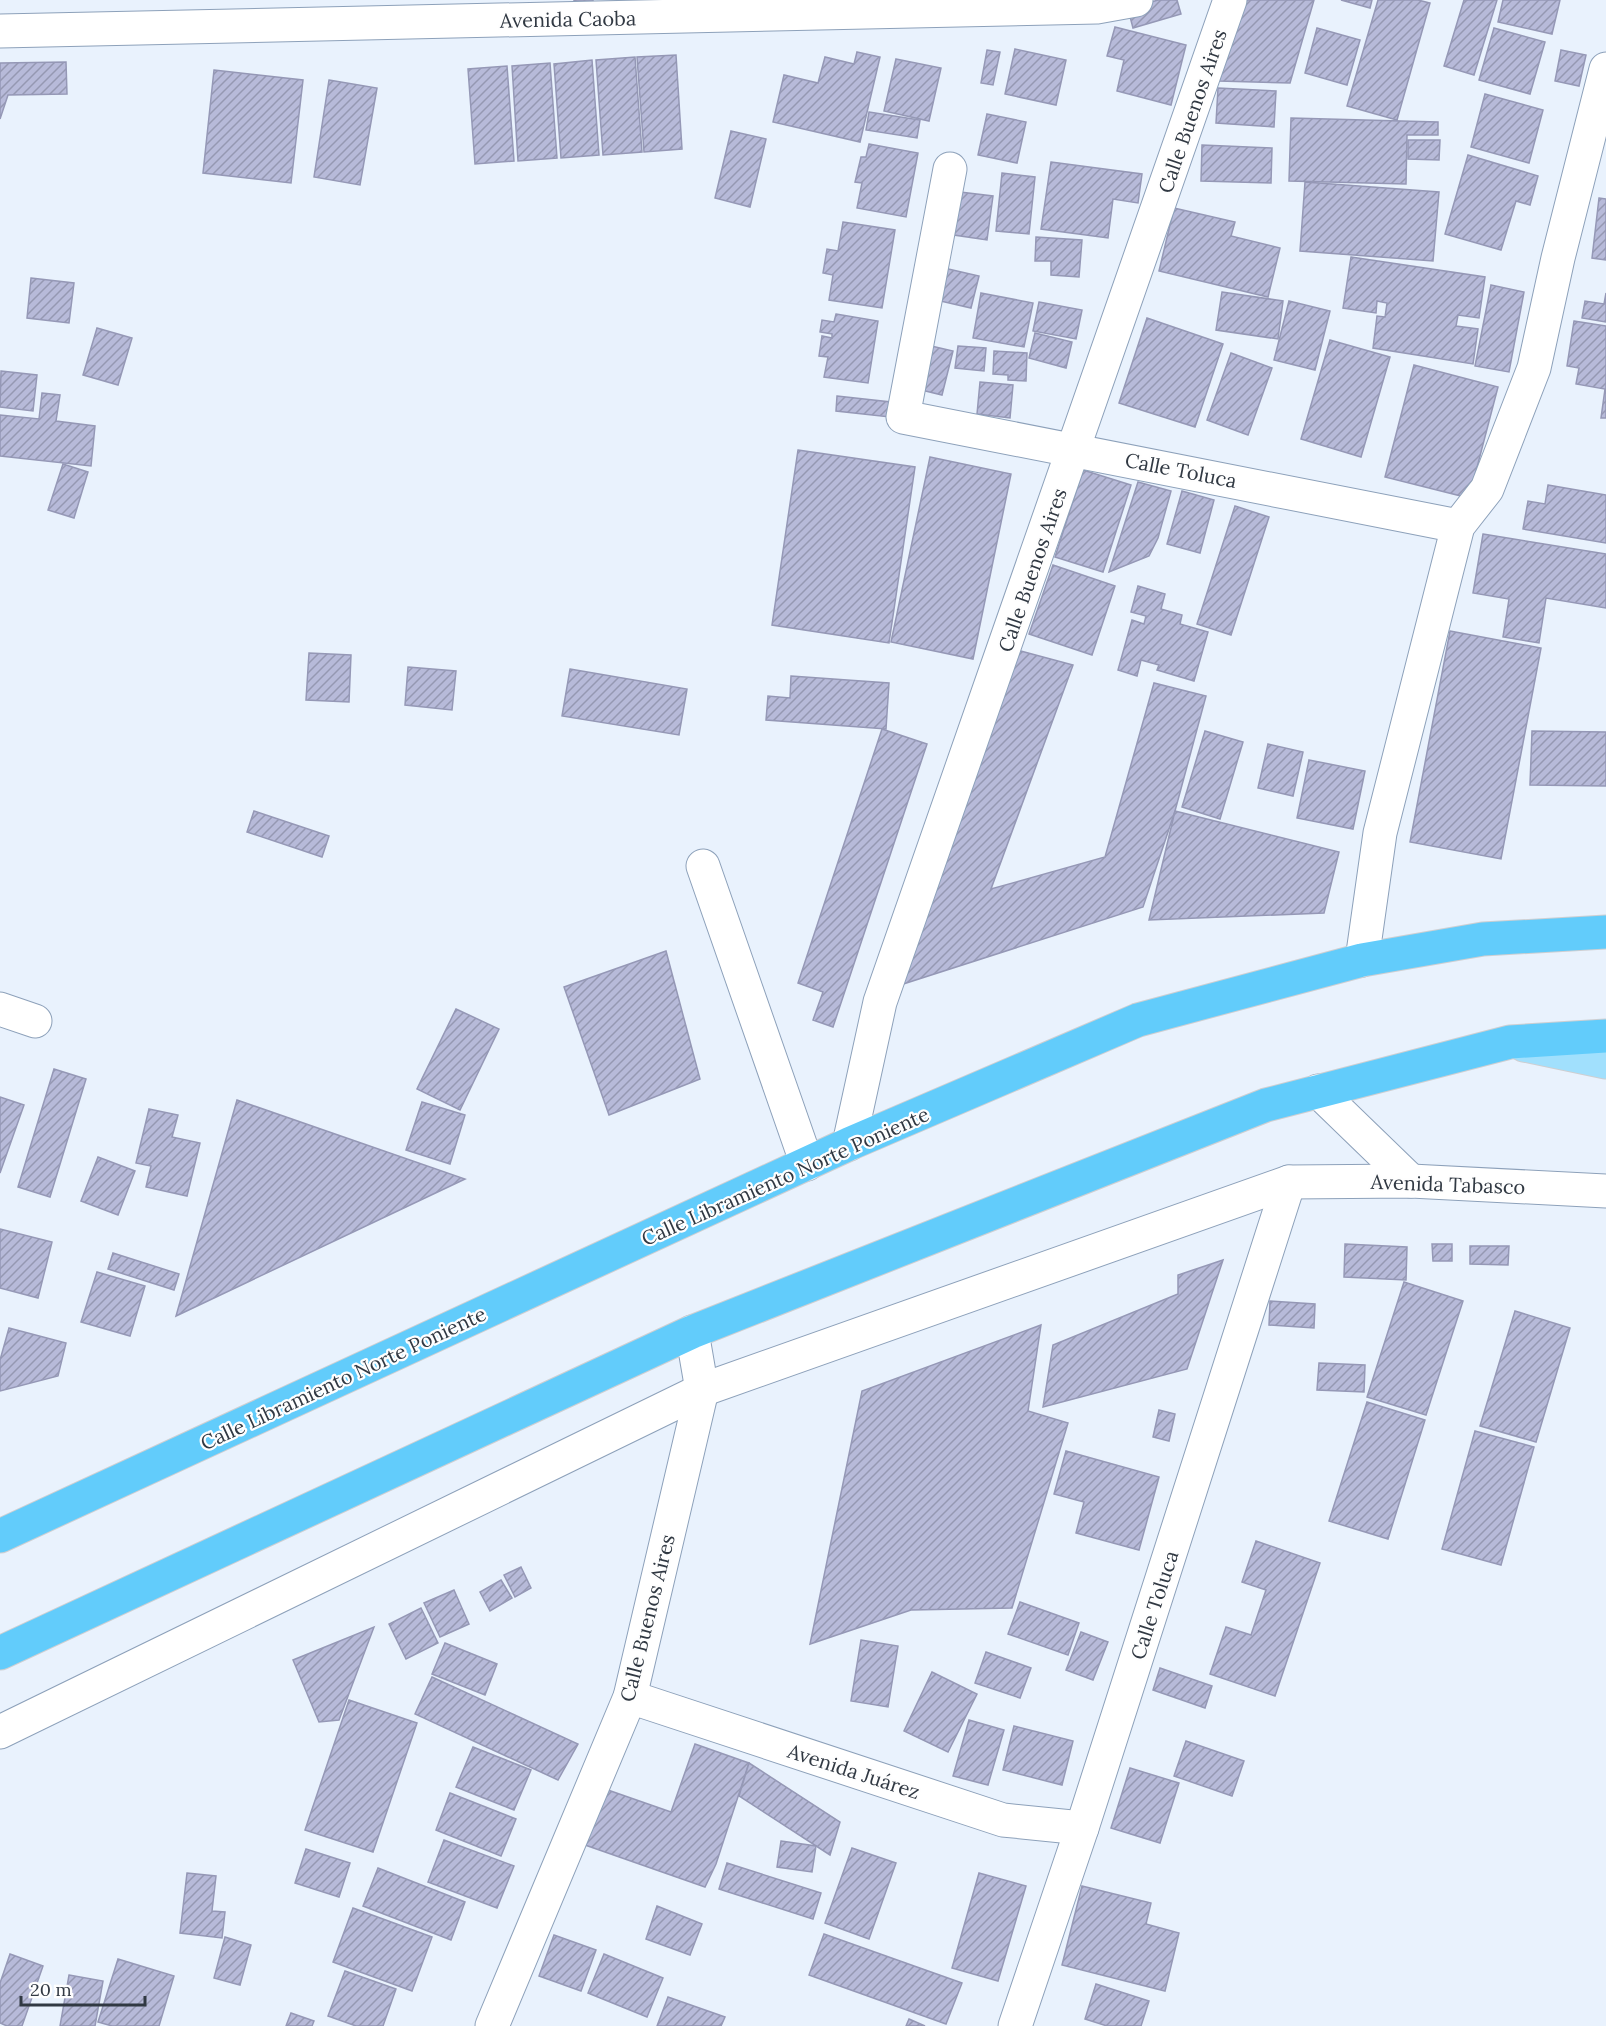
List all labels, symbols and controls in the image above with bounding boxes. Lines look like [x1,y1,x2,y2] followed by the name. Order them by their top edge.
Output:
[499,5,636,33] street label: Avenida Caoba
[1152,26,1232,196] street label: Calle Buenos Aires
[1123,447,1239,493] street label: Calle Toluca
[992,485,1072,655] street label: Calle Buenos Aires
[637,1101,933,1251] street label: Calle Libramiento Norte Poniente
[1369,1169,1526,1199] street label: Avenida Tabasco
[196,1301,490,1455] street label: Calle Libramiento Norte Poniente
[614,1532,680,1704] street label: Calle Buenos Aires
[1125,1547,1183,1663] street label: Calle Toluca
[784,1738,923,1804] street label: Avenida Juárez
[21,1969,146,2007] scale bar
[30,1978,72,2001] text: 20 m

